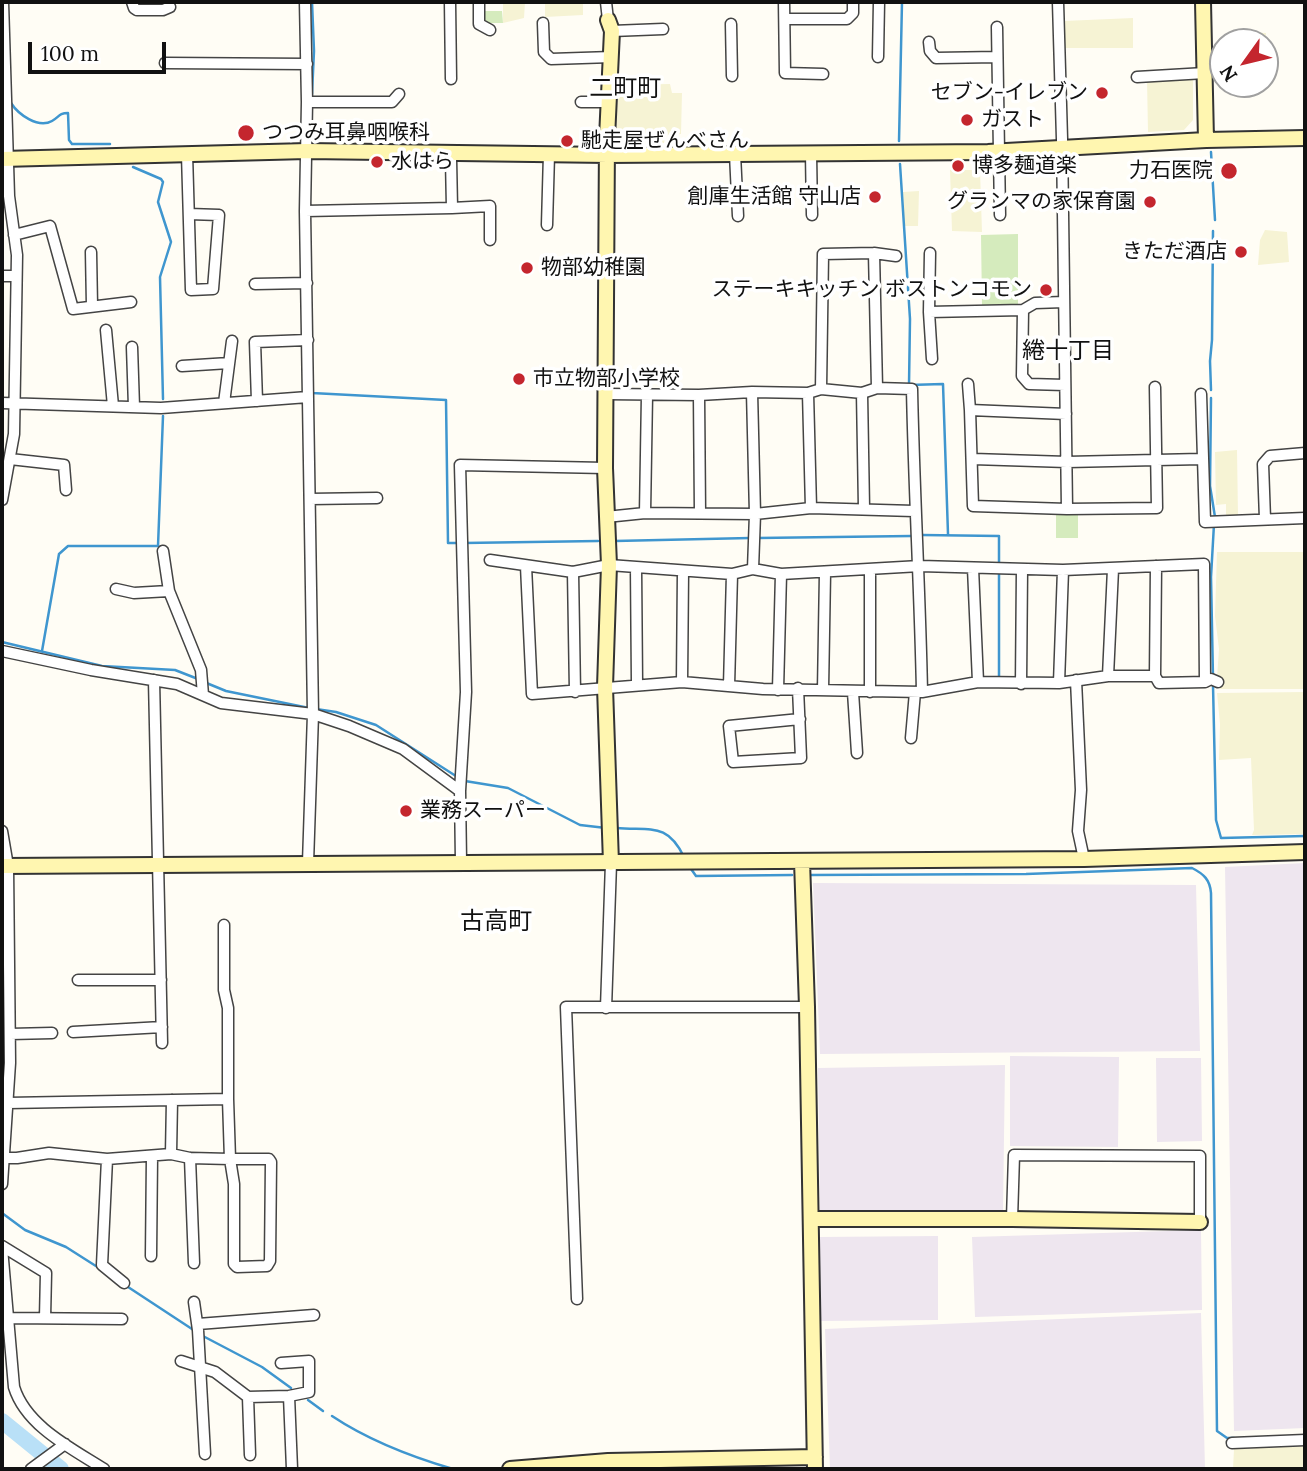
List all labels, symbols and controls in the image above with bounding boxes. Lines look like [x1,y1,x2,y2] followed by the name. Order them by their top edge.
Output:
[32,28,170,72] scale bar
[1209,28,1279,98] north arrow
[41,40,99,67] text: 100 m
[1214,61,1242,86] text: N
[589,75,661,103] district label: 二町町
[931,80,1088,106] place label: セブン-イレブン
[1094,85,1110,101] marker: セブン-イレブン
[981,107,1044,133] place label: ガスト
[959,112,975,128] marker: ガスト
[262,120,430,146] place label: つつみ耳鼻咽喉科
[236,123,256,143] marker: つつみ耳鼻咽喉科
[581,128,749,154] place label: 馳走屋ぜんべさん
[559,133,575,149] marker: 馳走屋ぜんべさん
[391,149,454,175] place label: 水はら
[972,153,1077,179] place label: 博多麺道楽
[369,154,385,170] marker: 水はら
[950,158,966,174] marker: 博多麺道楽
[1129,158,1213,184] place label: 力石医院
[1219,161,1239,181] marker: 力石医院
[687,184,861,210] place label: 創庫生活館 守山店
[867,189,883,205] marker: 創庫生活館 守山店
[947,189,1136,215] place label: グランマの家保育園
[1142,194,1158,210] marker: グランマの家保育園
[1122,239,1227,265] place label: きただ酒店
[1233,244,1249,260] marker: きただ酒店
[541,255,646,281] place label: 物部幼稚園
[519,260,535,276] marker: 物部幼稚園
[711,277,1032,303] place label: ステーキキッチン ボストンコモン
[1038,282,1054,298] marker: ステーキキッチン ボストンコモン
[1022,337,1114,365] district label: 綣十丁目
[533,366,680,392] place label: 市立物部小学校
[511,371,527,387] marker: 市立物部小学校
[420,798,546,824] place label: 業務スーパー
[398,803,414,819] marker: 業務スーパー
[460,908,532,936] district label: 古高町

